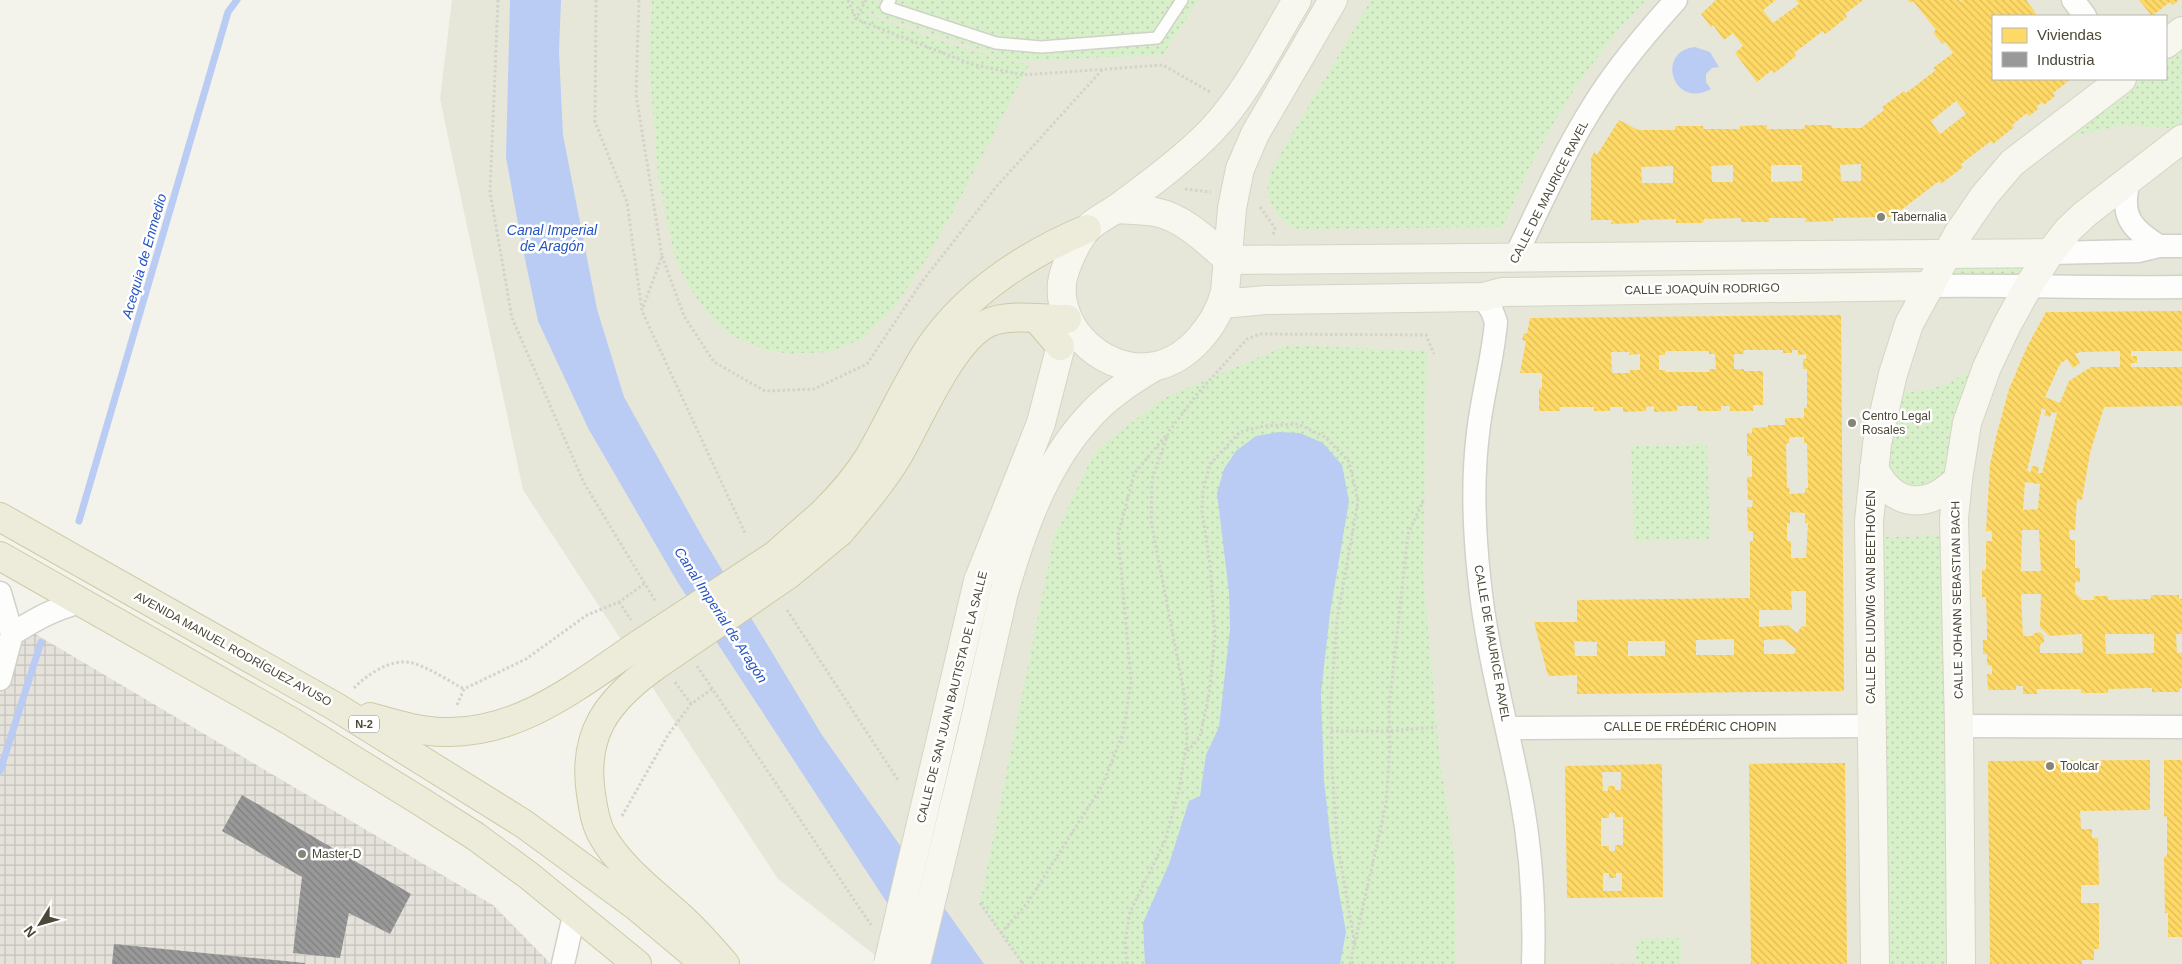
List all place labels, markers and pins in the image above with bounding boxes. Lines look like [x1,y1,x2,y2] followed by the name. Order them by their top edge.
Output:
[1891,210,1947,224] place label: Tabernalia
[1875,211,1887,223] marker: Tabernalia
[1862,409,1931,437] place label: Centro Legal Rosales
[1846,417,1858,429] marker: Centro Legal Rosales
[2060,759,2099,773] place label: Toolcar
[2044,760,2056,772] marker: Toolcar
[312,847,362,861] place label: Master-D
[296,848,308,860] marker: Master-D

